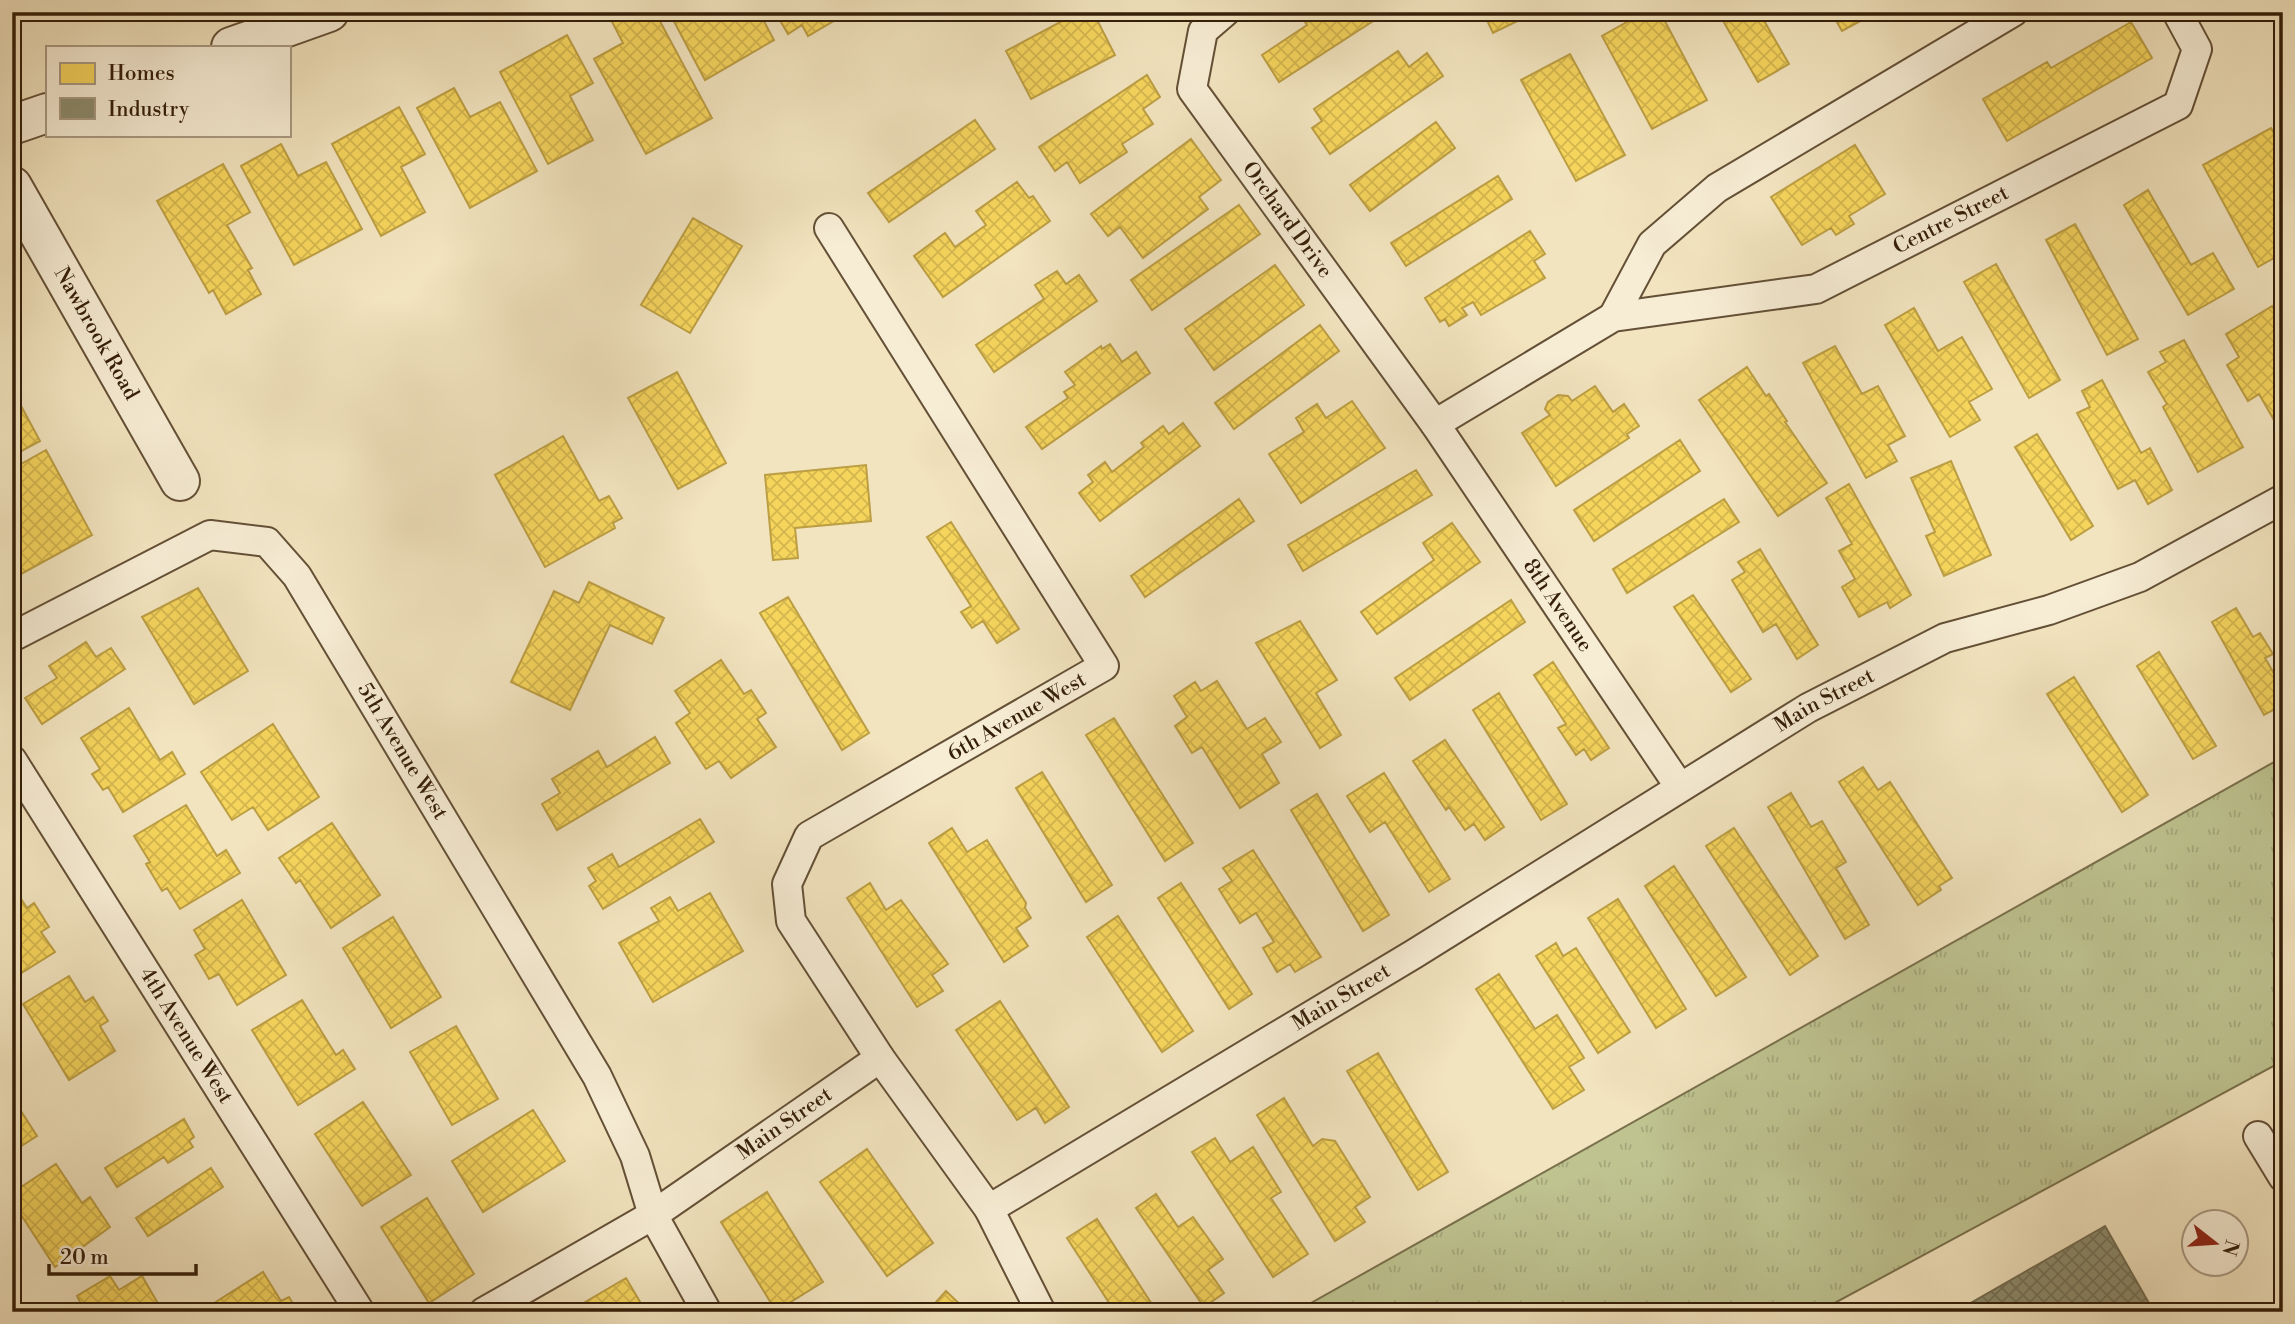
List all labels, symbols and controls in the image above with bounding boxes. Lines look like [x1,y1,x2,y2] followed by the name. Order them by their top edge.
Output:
[46,46,290,136] legend
[108,61,175,87] text: Homes
[108,97,190,123] text: Industry
[1236,157,1338,283] street label: Orchard Drive
[1889,180,2013,261] street label: Centre Street
[48,263,144,405] street label: Nawbrook Road
[1517,554,1598,657] street label: 8th Avenue
[1770,663,1879,739] street label: Main Street
[943,666,1091,767] street label: 6th Avenue West
[351,678,453,825] street label: 5th Avenue West
[1288,958,1396,1037] street label: Main Street
[133,963,239,1109] street label: 4th Avenue West
[732,1082,838,1166] street label: Main Street
[2180,1208,2250,1278] north arrow
[49,1233,196,1277] scale bar
[2217,1237,2244,1258] text: N
[60,1245,109,1271] text: 20 m

